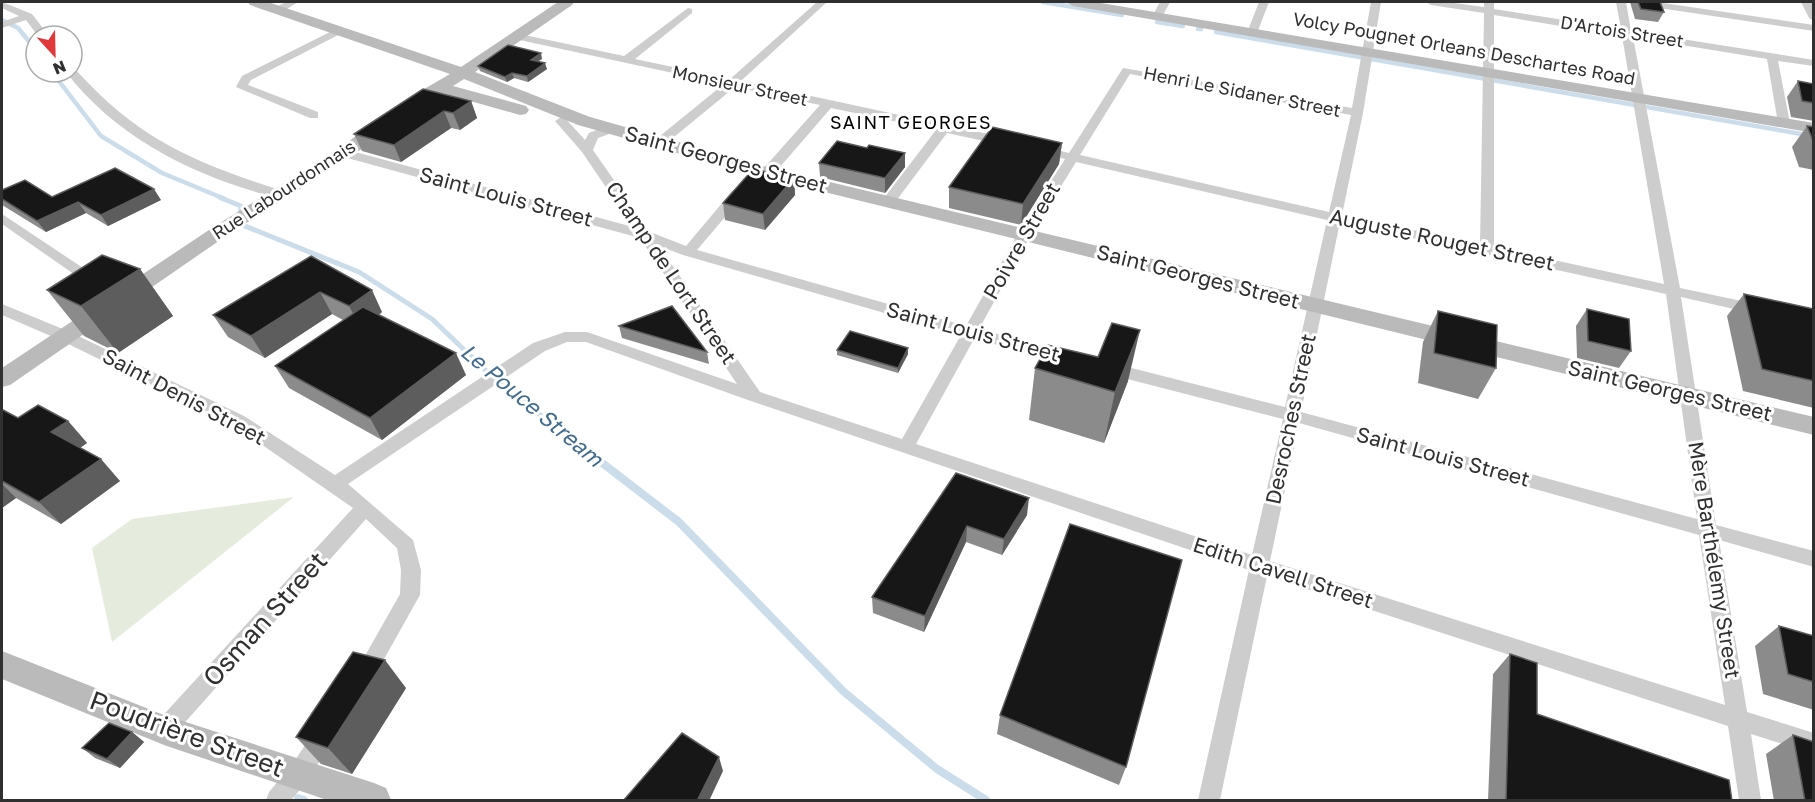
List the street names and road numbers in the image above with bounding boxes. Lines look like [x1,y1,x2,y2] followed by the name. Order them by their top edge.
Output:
[1291,7,1637,89] street label: Volcy Pougnet Orleans Deschartes Road
[1559,10,1685,52] street label: D'Artois Street
[671,60,810,110] street label: Monsieur Street
[1142,61,1343,121] street label: Henri Le Sidaner Street
[622,119,830,199] street label: Saint Georges Street
[208,135,359,244] street label: Rue Labourdonnais
[417,160,596,232] street label: Saint Louis Street
[601,176,743,369] street label: Champ de Lort Street
[977,177,1065,304] street label: Poivre Street
[1327,202,1557,276] street label: Auguste Rouget Street
[1094,238,1303,314] street label: Saint Georges Street
[884,295,1063,367] street label: Saint Louis Street
[1259,331,1321,506] street label: Desroches Street
[98,342,271,450] street label: Saint Denis Street
[1566,354,1775,426] street label: Saint Georges Street
[1354,420,1533,492] street label: Saint Louis Street
[1683,439,1747,680] street label: Mère Barthélemy Street
[1190,531,1377,613] street label: Edith Cavell Street
[196,545,333,692] street label: Osman Street
[86,684,289,783] street label: Poudrière Street

